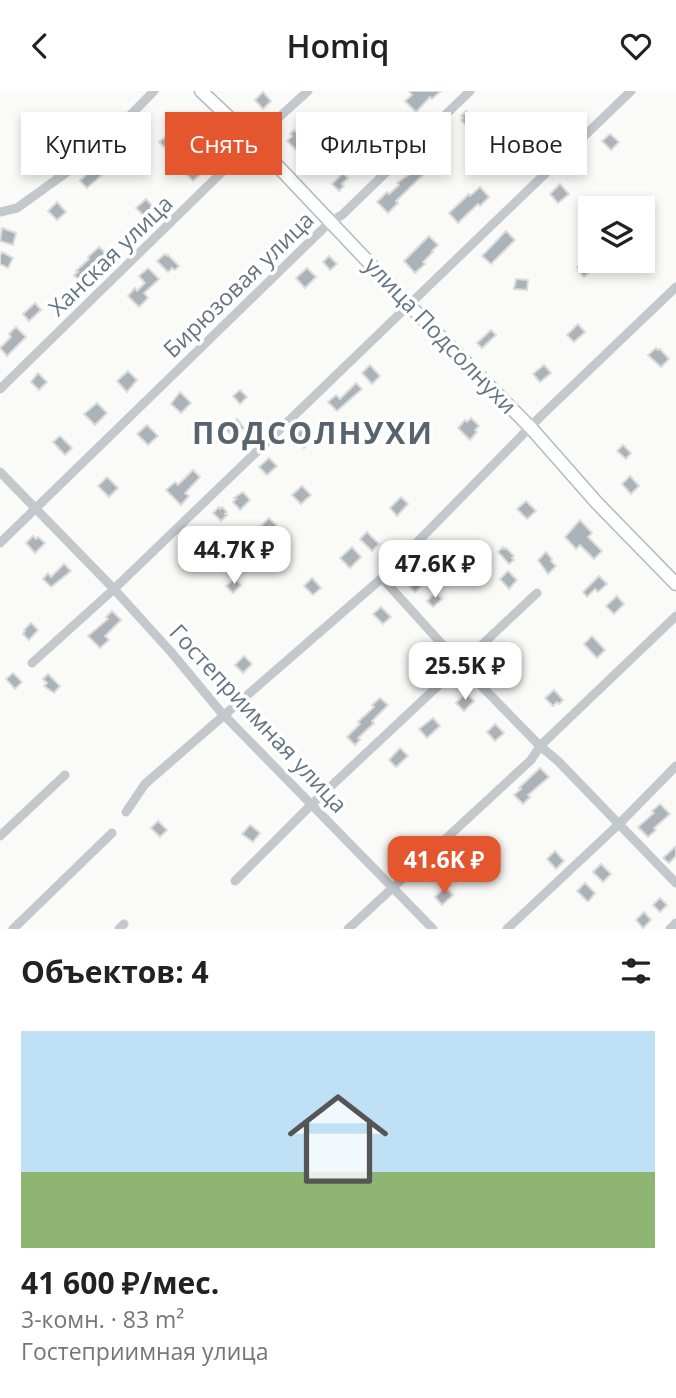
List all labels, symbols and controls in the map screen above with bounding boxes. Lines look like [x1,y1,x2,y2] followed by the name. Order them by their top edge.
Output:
[287,24,389,67] text: Homiq
[21,27,59,65] icon: back
[617,27,655,65] icon: heart
[21,112,151,175] chip: Купить
[165,112,282,175] chip: Снять
[296,112,451,175] chip: Фильтры
[465,112,587,175] chip: Новое
[41,187,179,323] street label: Ханская улица
[578,196,655,273] map controls
[578,196,655,273] button: layers
[156,204,320,364] street label: Бирюзовая улица
[358,249,524,421] street label: улица Подсолнухи
[192,412,434,453] district label: ПОДСОЛНУХИ
[169,526,299,586] pin: 44.7K ₽
[194,533,274,565] text: 44.7K ₽
[370,540,500,600] pin: 47.6K ₽
[395,547,475,579] text: 47.6K ₽
[163,617,355,819] street label: Гостеприимная улица
[400,643,530,702] pin: 25.5K ₽
[425,649,505,681] text: 25.5K ₽
[379,837,509,896] pin: 41.6K ₽
[404,843,484,875] text: 41.6K ₽
[21,951,209,992] text: Объектов: 4
[617,952,655,990] icon: filters
[275,1076,401,1202] icon: home
[21,1262,219,1303] text: 41 600 ₽/мес.
[21,1303,184,1335] text: 3-комн. · 83 m²
[21,1335,269,1367] text: Гостеприимная улица

